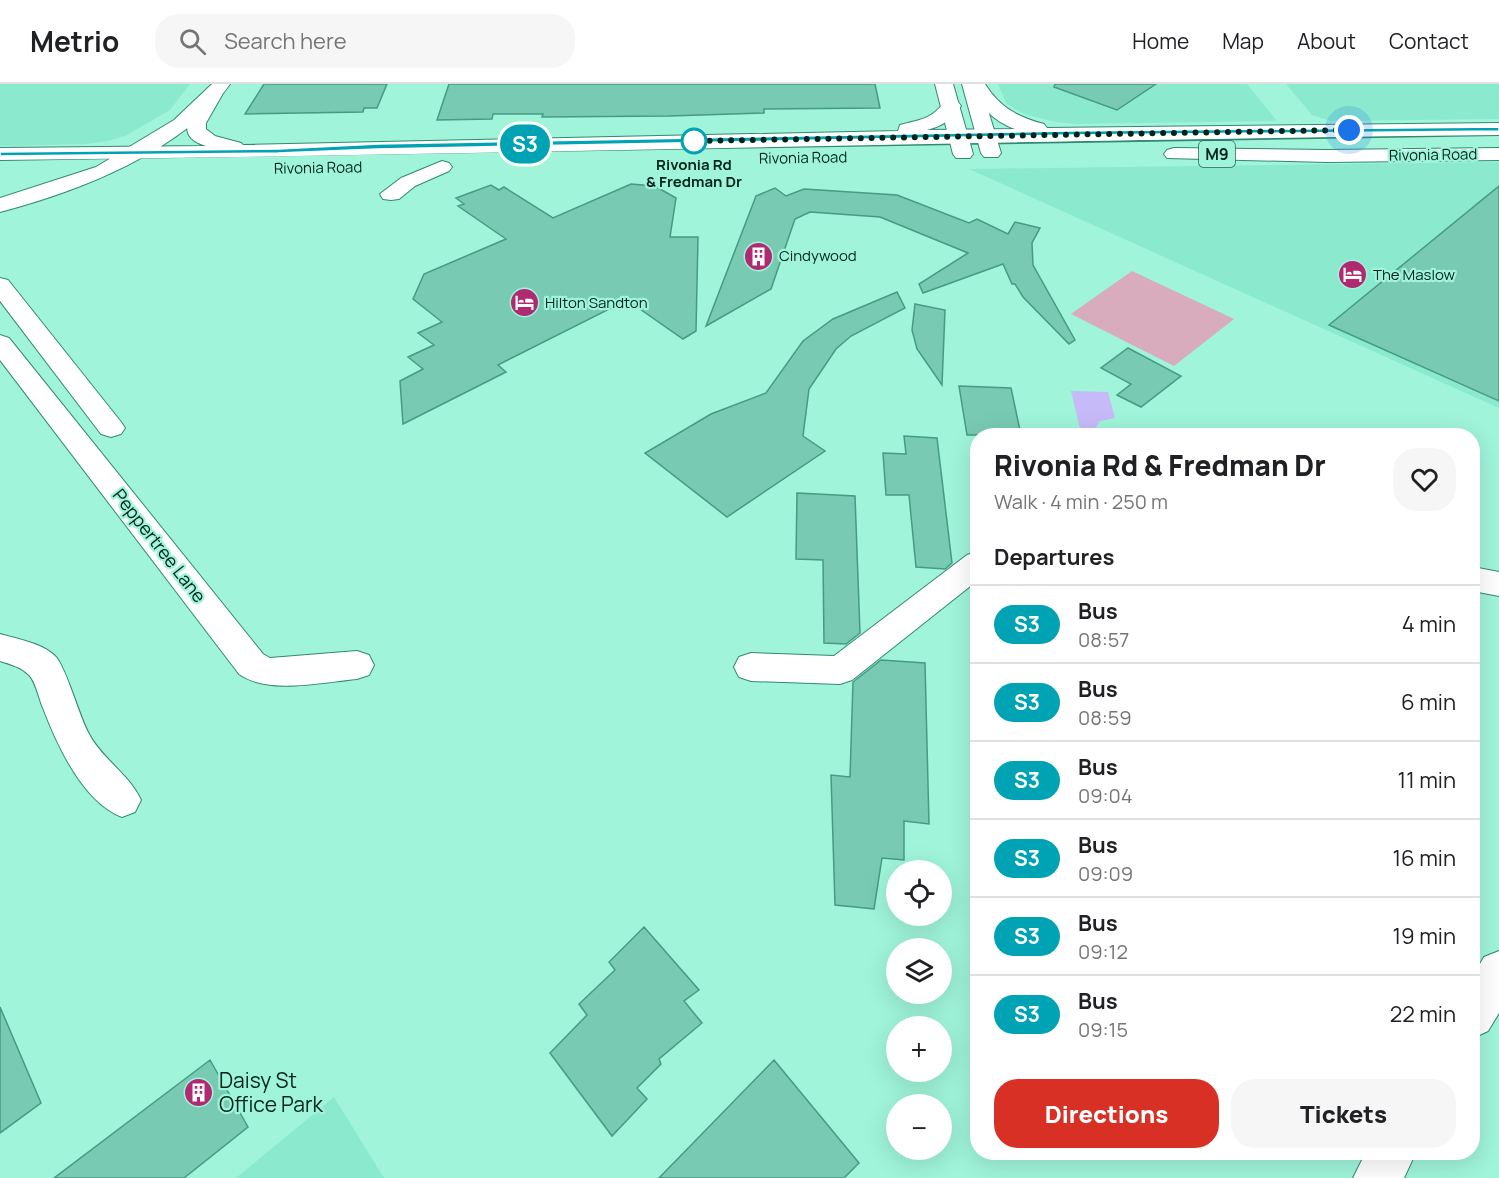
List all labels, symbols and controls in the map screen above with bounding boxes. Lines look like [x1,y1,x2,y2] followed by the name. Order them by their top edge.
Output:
[155,14,575,68] search box
[30,22,119,60] text: Metrio
[176,25,209,58] icon: search
[224,26,347,56] text: Search here
[1132,27,1189,55] text: Home
[1222,27,1264,55] text: Map
[1297,27,1356,55] text: About
[1389,27,1469,55] text: Contact
[1334,115,1364,145] your location
[498,124,552,164] line badge: S3
[681,128,707,154] marker: Rivonia Rd & Fredman Dr
[512,130,538,158] text: S3
[1199,141,1235,167] road number: M9
[1389,143,1477,166] street label: Rivonia Road
[759,146,847,169] street label: Rivonia Road
[646,154,742,192] place label: Rivonia Rd & Fredman Dr
[274,156,362,179] street label: Rivonia Road
[742,240,774,272] building icon: Cindywood
[779,245,857,266] place label: Cindywood
[1336,259,1368,291] hotel icon: The Maslow
[1373,264,1456,285] place label: The Maslow
[508,287,540,319] hotel icon: Hilton Sandton
[545,292,648,313] place label: Hilton Sandton
[994,446,1326,484] text: Rivonia Rd & Fredman Dr
[1393,448,1456,511] button: heart
[108,484,212,607] street label: Peppertree Lane
[994,488,1168,515] text: Walk · 4 min · 250 m
[994,542,1114,572] text: Departures
[1078,596,1118,626] text: Bus
[1402,609,1456,639] text: 4 min
[1014,610,1040,638] text: S3
[1078,626,1129,653] text: 08:57
[1078,674,1118,704] text: Bus
[1401,687,1456,717] text: 6 min
[1014,688,1040,716] text: S3
[1078,704,1132,731] text: 08:59
[1078,752,1118,782] text: Bus
[1398,765,1456,795] text: 11 min
[1014,766,1040,794] text: S3
[1078,782,1133,809] text: 09:04
[1078,830,1118,860] text: Bus
[1393,843,1456,873] text: 16 min
[1014,844,1040,872] text: S3
[886,860,952,1160] map controls
[886,860,952,926] button: locate
[1078,860,1133,887] text: 09:09
[1078,908,1118,938] text: Bus
[1393,921,1456,951] text: 19 min
[1014,922,1040,950] text: S3
[886,938,952,1004] button: layers
[1078,938,1128,965] text: 09:12
[1078,986,1118,1016] text: Bus
[1390,999,1456,1029] text: 22 min
[1014,1000,1040,1028] text: S3
[886,1016,952,1082] button: +
[1078,1016,1128,1043] text: 09:15
[219,1066,324,1118] place label: Daisy St Office Park
[182,1077,214,1109] building icon: Daisy St Office Park
[994,1079,1219,1148] button: Directions
[1231,1079,1456,1148] button: Tickets
[886,1094,952,1160] button: −

